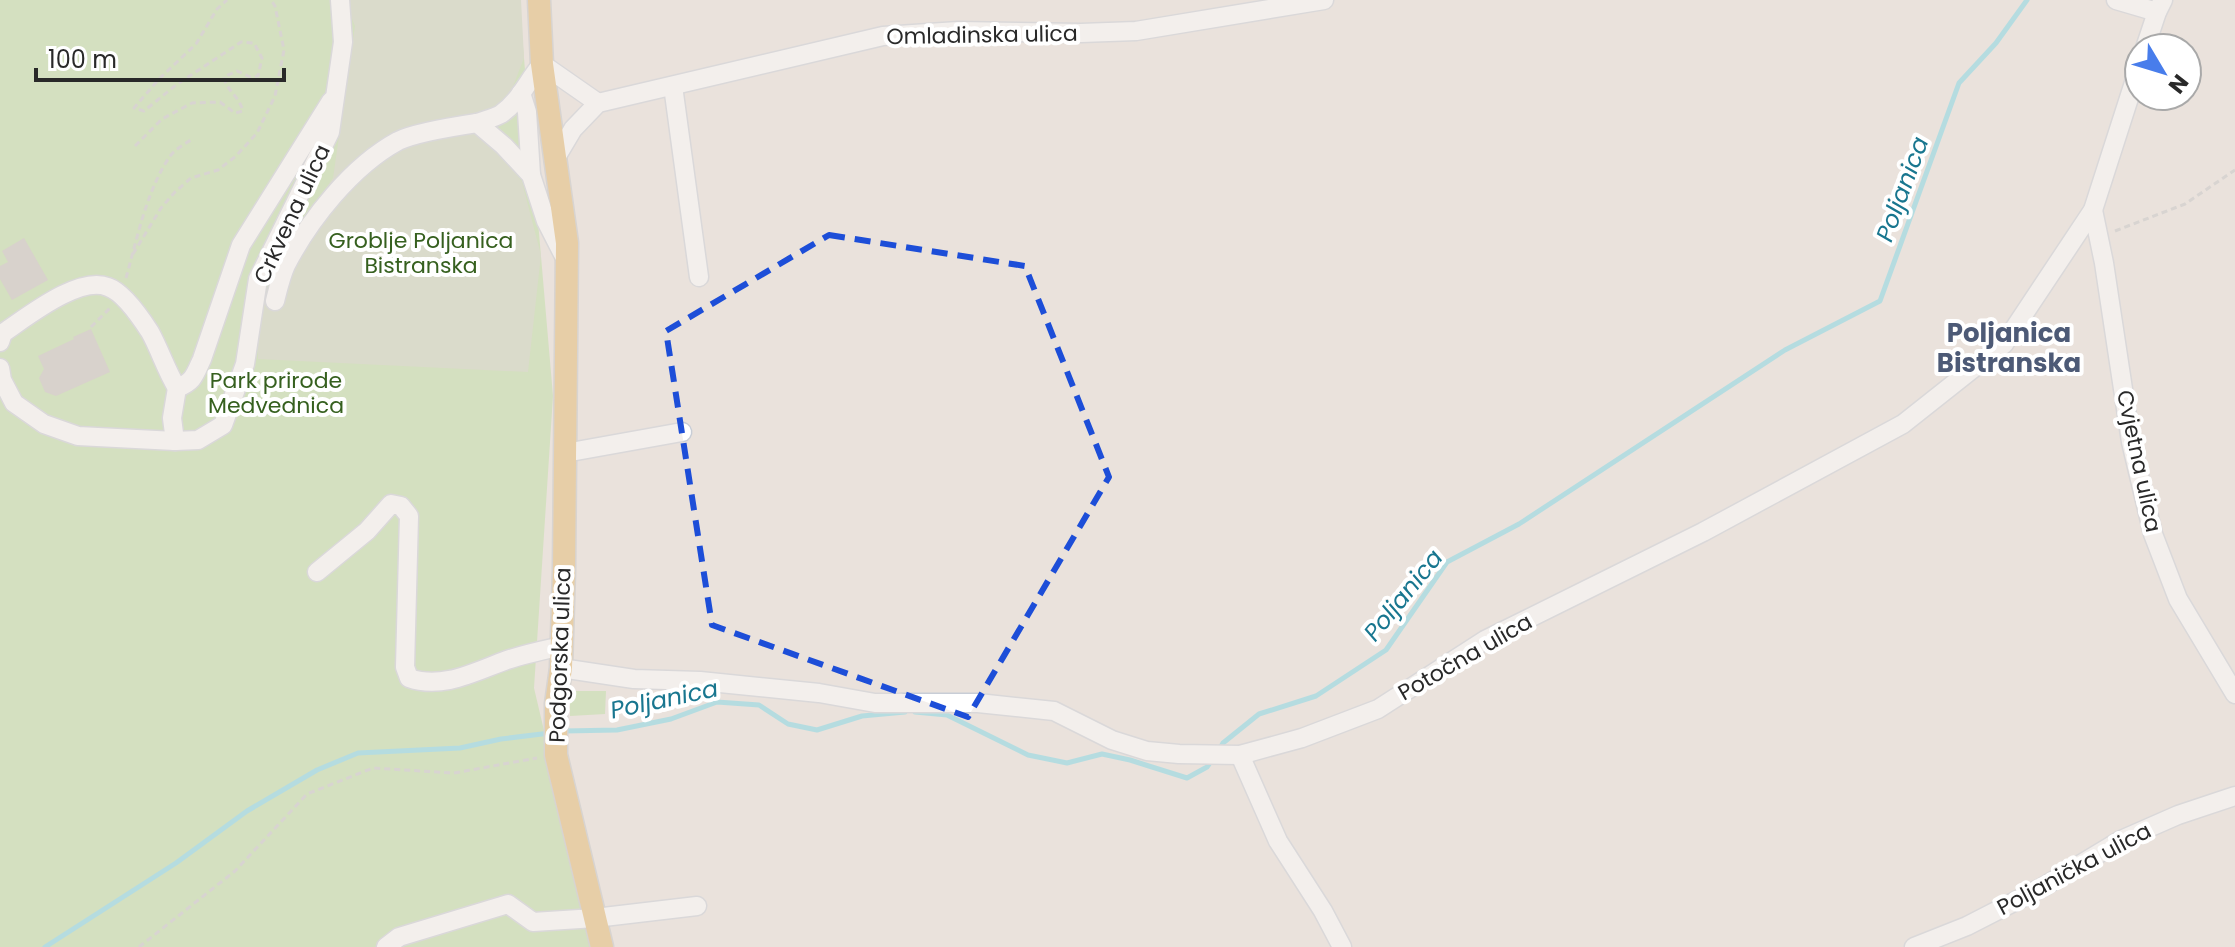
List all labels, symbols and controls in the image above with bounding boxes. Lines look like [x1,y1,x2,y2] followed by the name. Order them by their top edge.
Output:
[886,18,1078,52] street label: Omladinska ulica
[36,32,284,82] scale bar
[2123,32,2203,112] north arrow
[48,43,117,76] text: 100 m
[2161,68,2196,100] text: N
[1868,132,1936,246] water label: Poljanica
[246,139,338,289] street label: Crkvena ulica
[329,225,513,281] park label: Groblje Poljanica Bistranska
[1937,315,2081,381] district label: Poljanica Bistranska
[208,365,344,421] park label: Park prirode Medvednica
[2109,387,2169,535] street label: Cvjetna ulica
[1356,542,1450,648] water label: Poljanica
[541,567,579,743] street label: Podgorska ulica
[1392,606,1538,708] street label: Potočna ulica
[607,671,721,727] water label: Poljanica
[1991,815,2157,923] street label: Poljanička ulica

